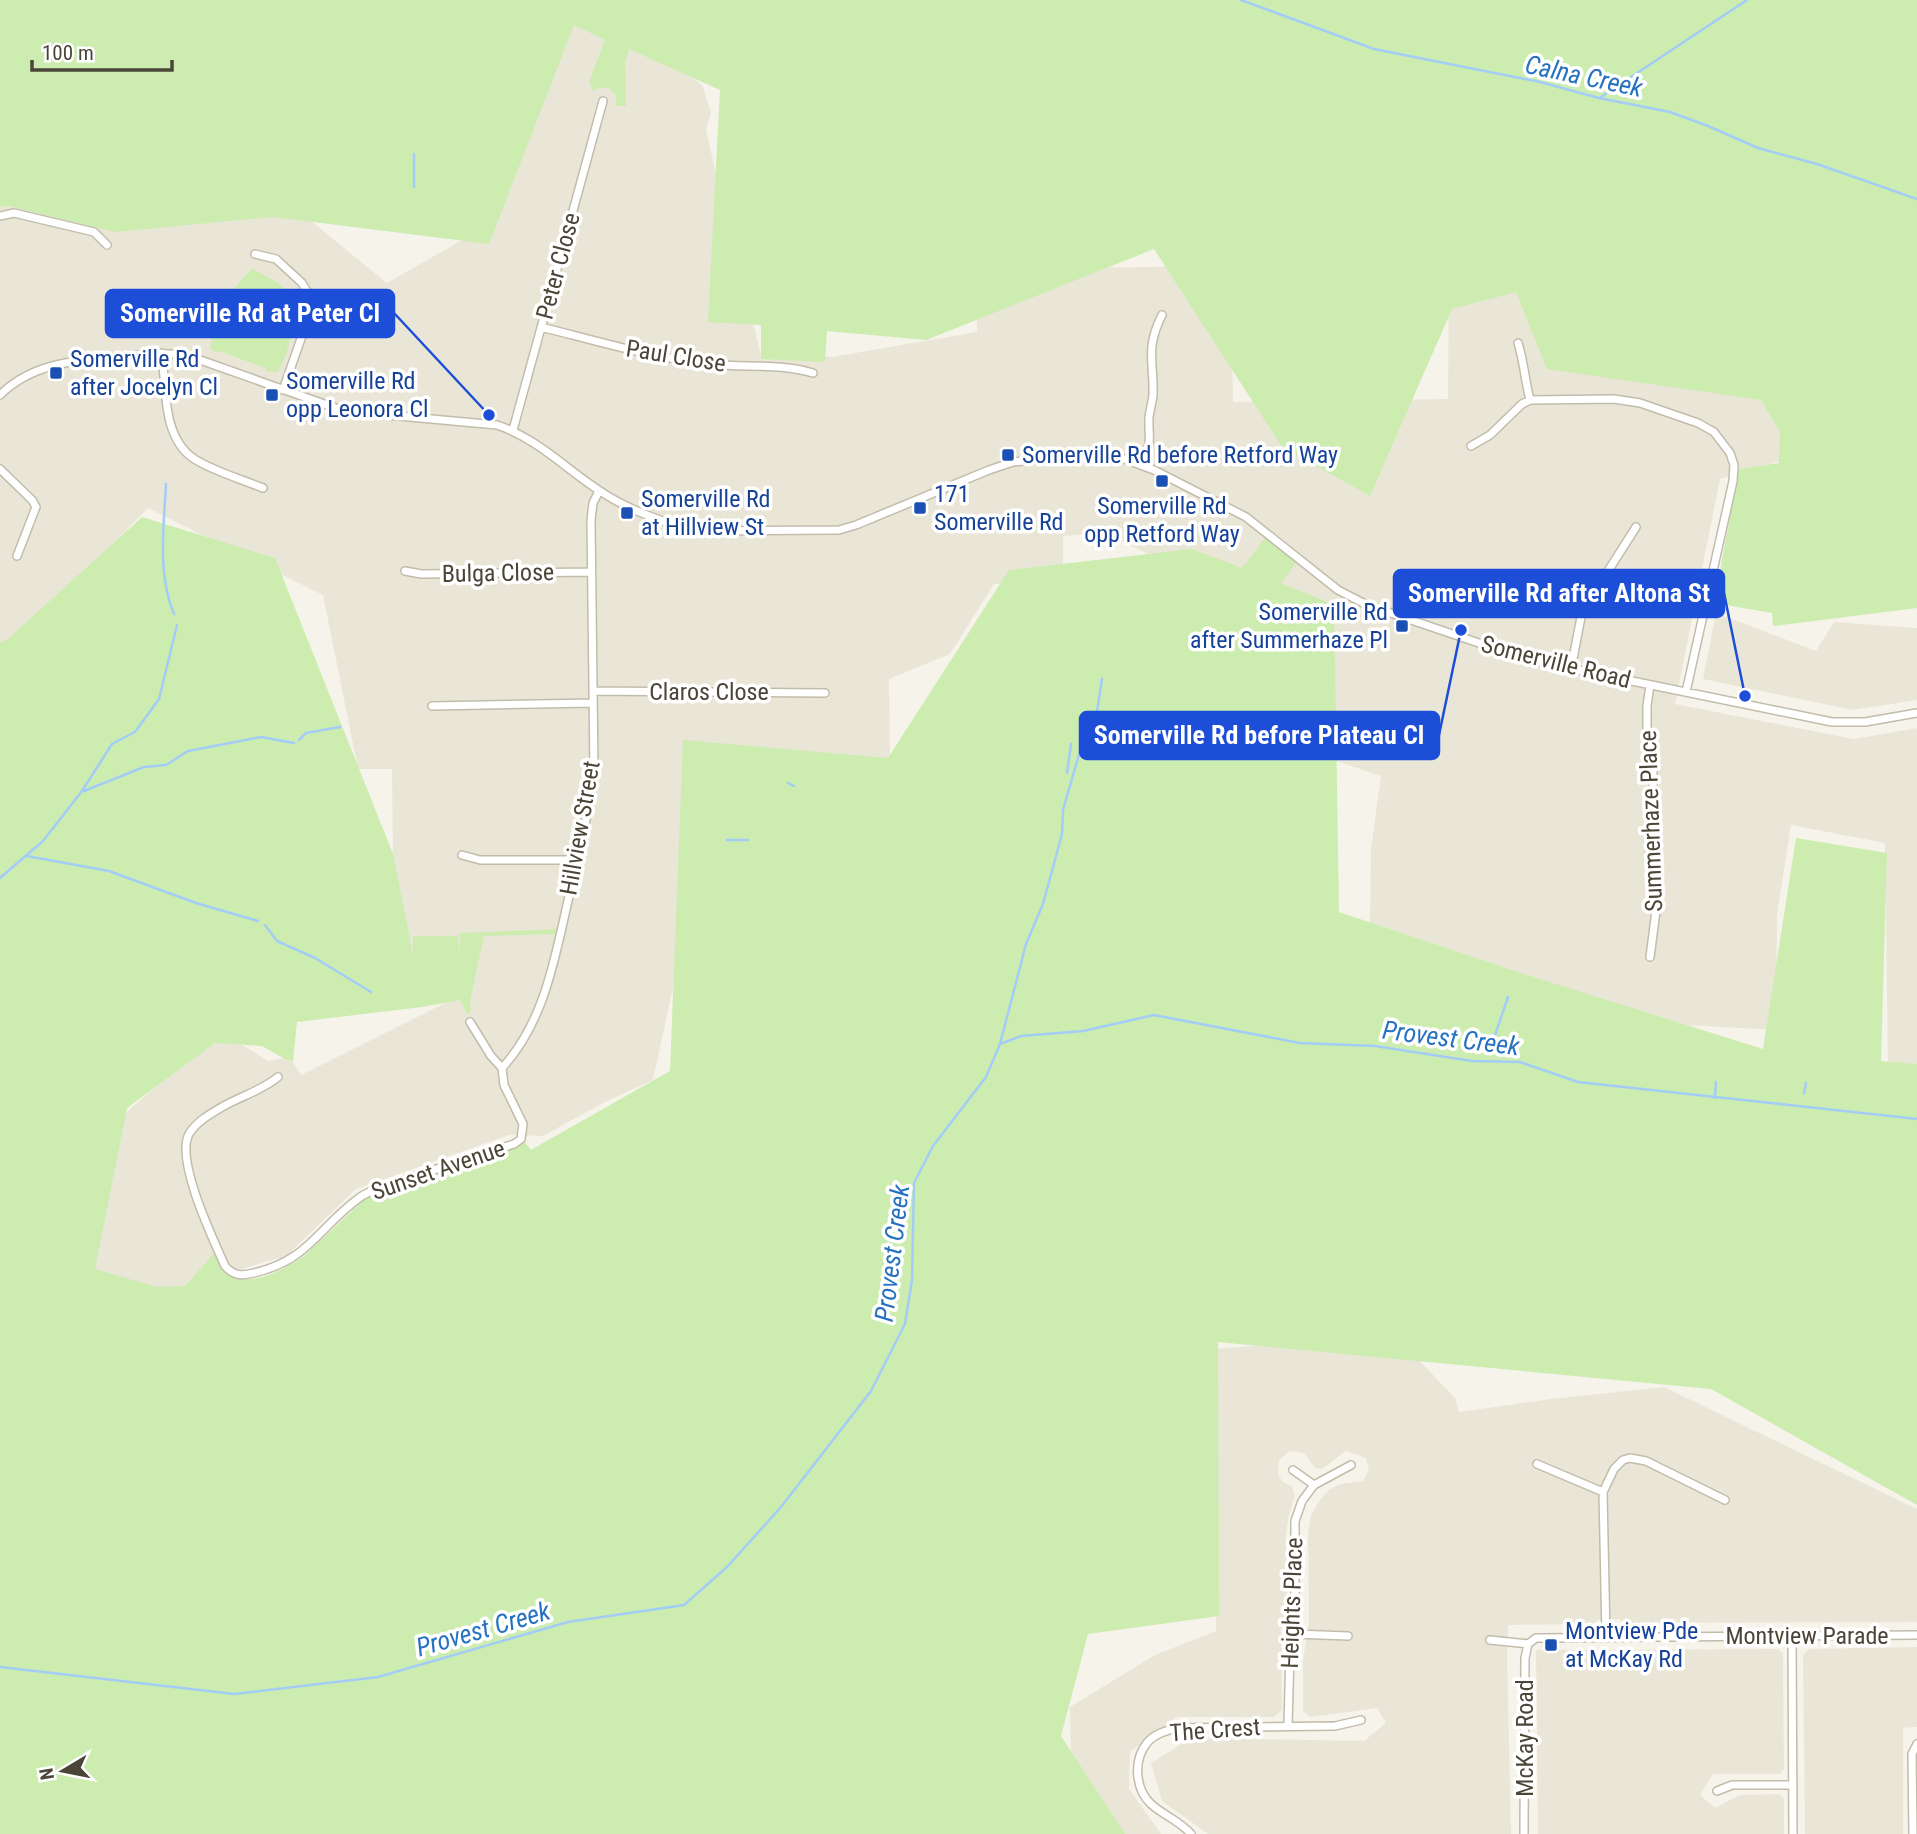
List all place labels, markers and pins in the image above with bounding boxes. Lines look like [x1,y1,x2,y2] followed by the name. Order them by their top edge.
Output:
[106,290,394,337] callout: Somerville Rd at Peter Cl
[70,345,218,401] place label: Somerville Rd after Jocelyn Cl
[48,365,64,381] marker: Somerville Rd after Jocelyn Cl
[286,367,429,423] place label: Somerville Rd opp Leonora Cl
[264,387,280,403] marker: Somerville Rd opp Leonora Cl
[1022,441,1338,469] place label: Somerville Rd before Retford Way
[1000,447,1016,463] marker: Somerville Rd before Retford Way
[1154,473,1170,489] marker: Somerville Rd opp Retford Way
[934,480,1064,536] place label: 171 Somerville Rd
[641,485,771,541] place label: Somerville Rd at Hillview St
[1084,492,1240,548] place label: Somerville Rd opp Retford Way
[912,500,928,516] marker: 171 Somerville Rd
[619,505,635,521] marker: Somerville Rd at Hillview St
[1394,570,1724,617] callout: Somerville Rd after Altona St
[1190,598,1388,654] place label: Somerville Rd after Summerhaze Pl
[1394,618,1410,634] marker: Somerville Rd after Summerhaze Pl
[1080,712,1439,759] callout: Somerville Rd before Plateau Cl
[1565,1617,1698,1673] place label: Montview Pde at McKay Rd
[1543,1637,1559,1653] marker: Montview Pde at McKay Rd

